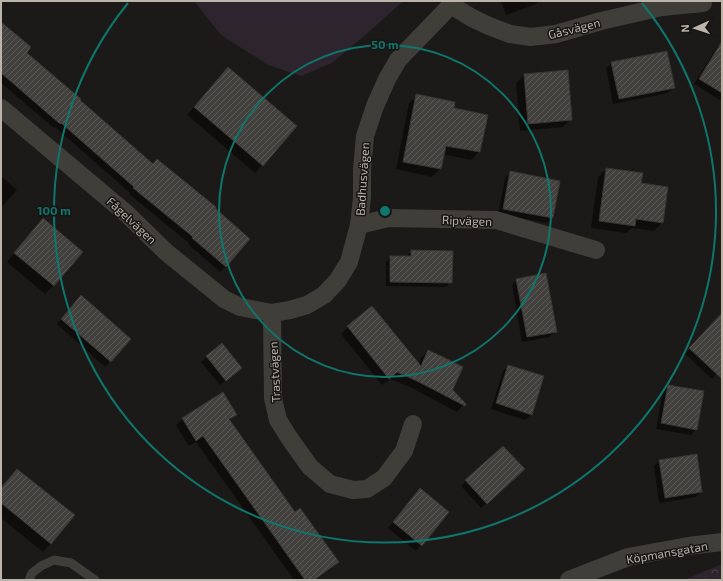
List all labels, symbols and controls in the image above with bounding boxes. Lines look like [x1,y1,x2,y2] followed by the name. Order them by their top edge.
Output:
[675,8,715,48] north arrow
[547,15,601,41] street label: Gåsvägen
[678,24,691,33] text: N
[371,37,399,51] text: 50 m
[352,142,372,216] street label: Badhusvägen
[105,194,160,246] street label: Fågelvägen
[37,203,71,217] text: 100 m
[378,204,392,218] centre of rings
[442,212,492,228] street label: Ripvägen
[265,341,283,403] street label: Trastvägen
[625,538,709,566] street label: Köpmansgatan

